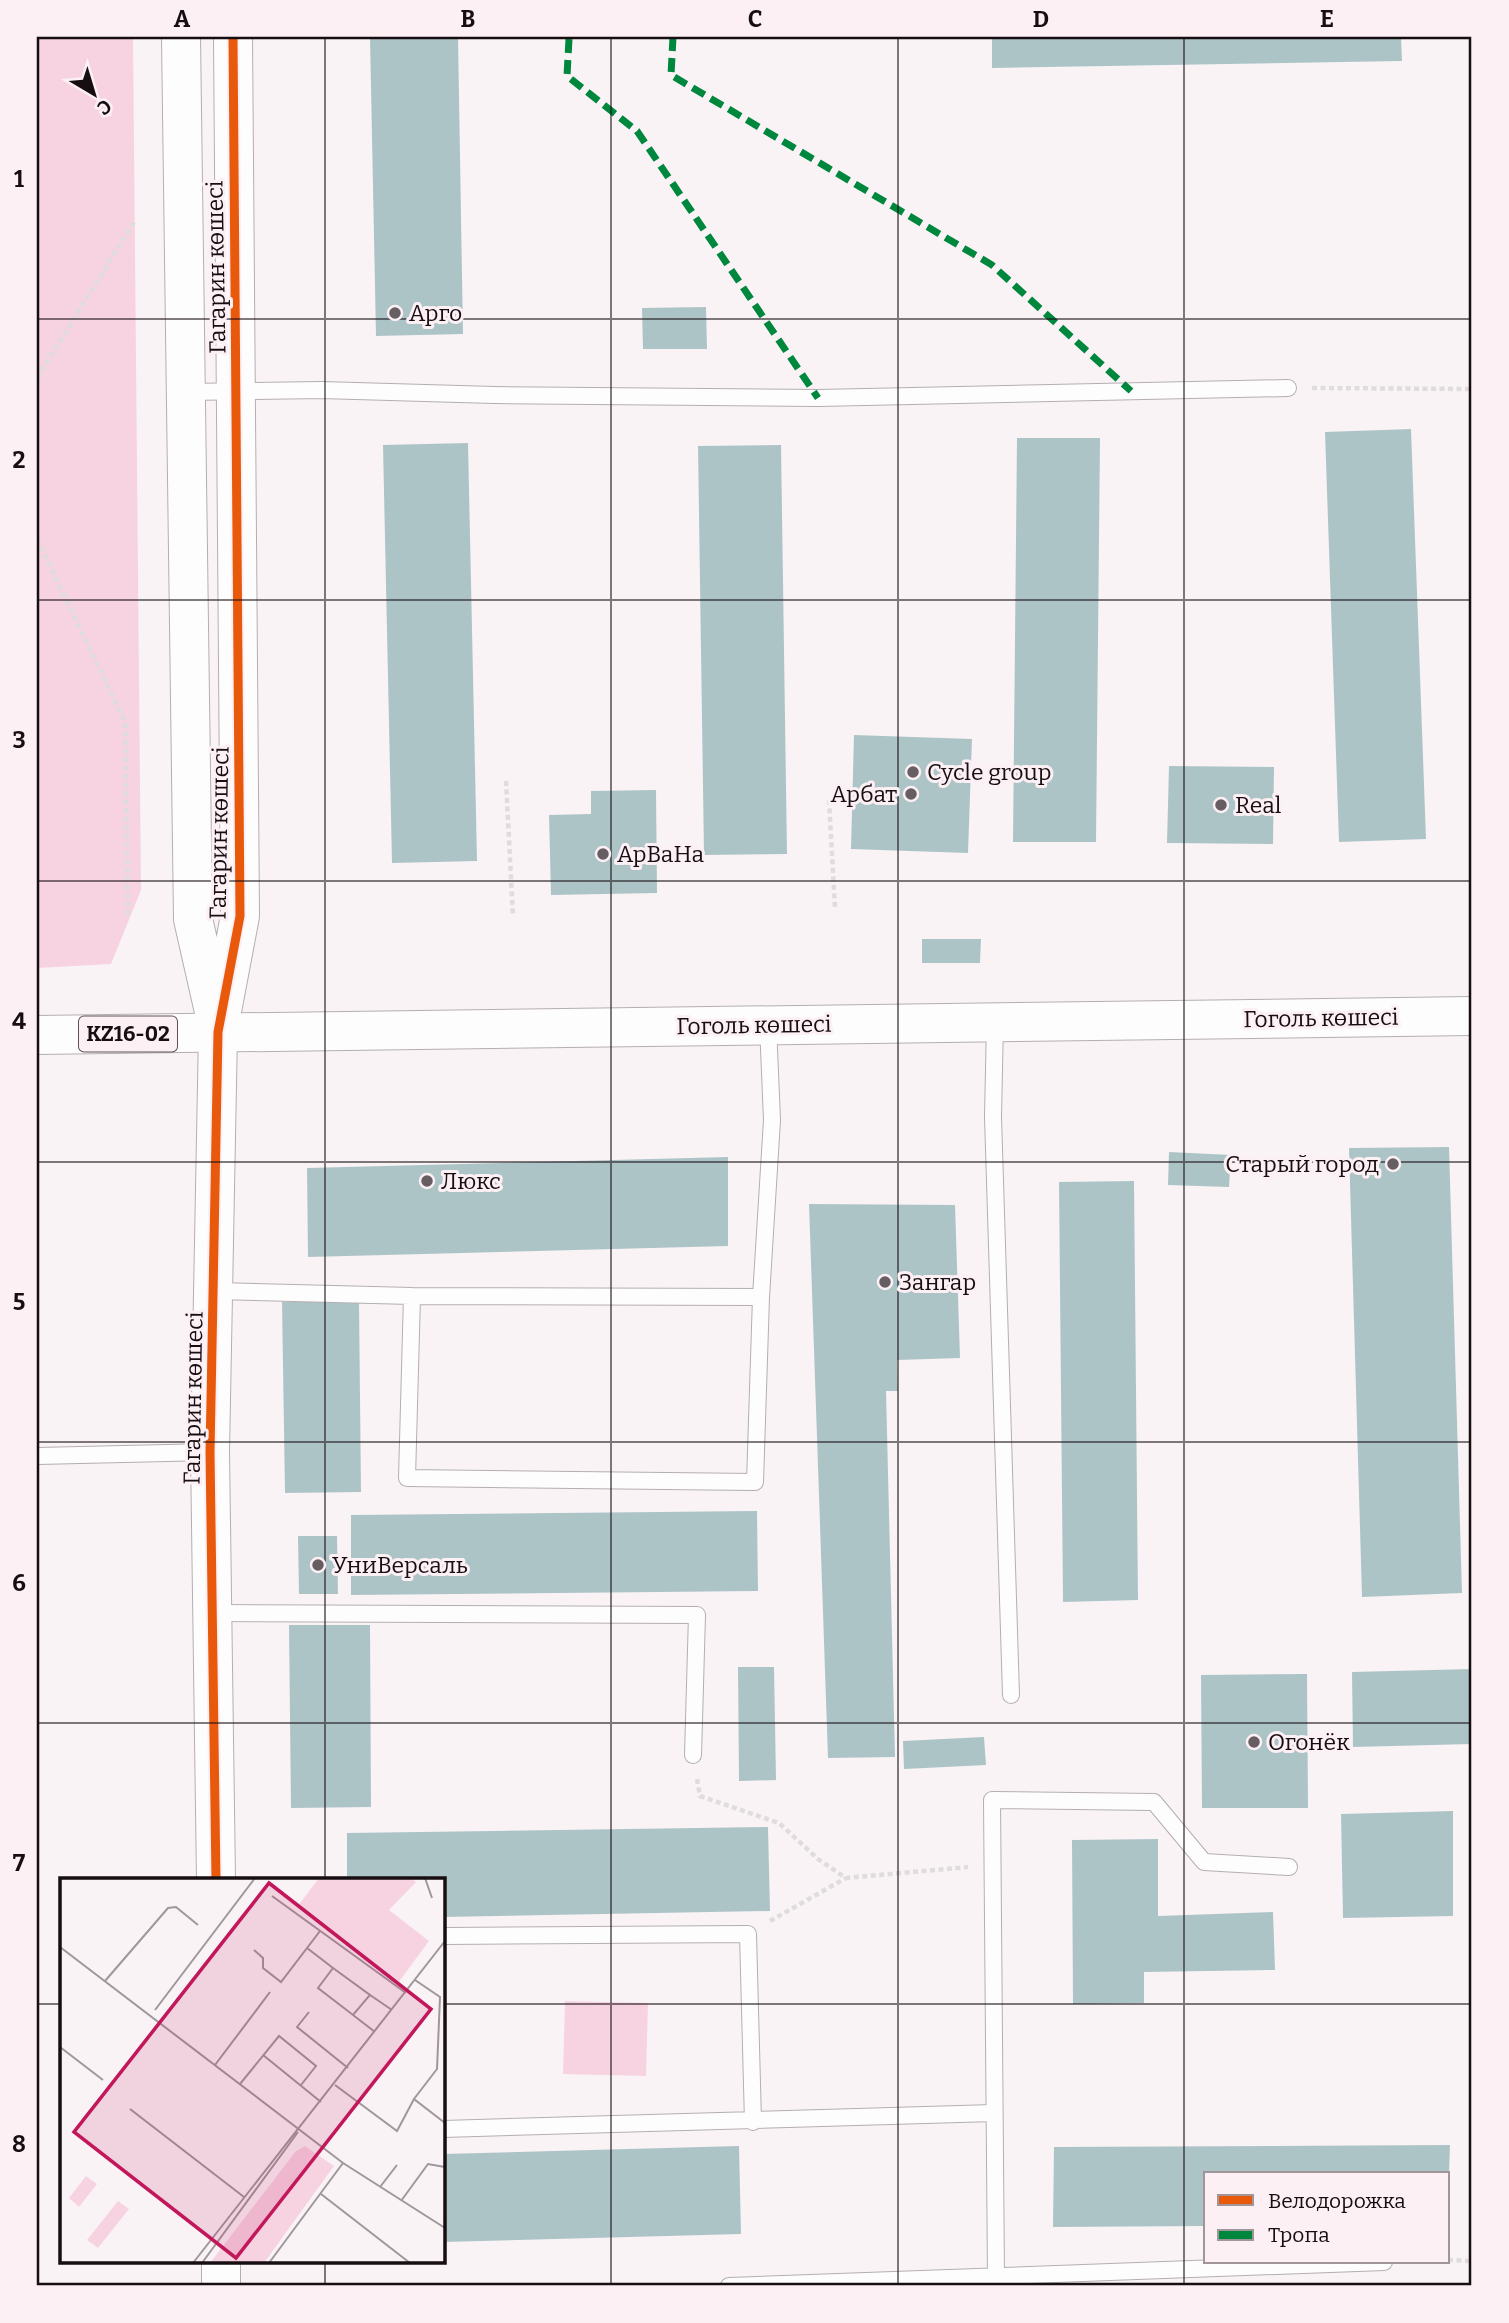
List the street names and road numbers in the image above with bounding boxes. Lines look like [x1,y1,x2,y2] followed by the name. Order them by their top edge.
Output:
[200,180,232,354] street label: Гагарин көшесі
[203,746,235,920] street label: Гагарин көшесі
[1243,1003,1399,1033] street label: Гоголь көшесі
[676,1010,832,1040] street label: Гоголь көшесі
[79,1016,177,1052] road number: KZ16-02
[177,1311,209,1485] street label: Гагарин көшесі

